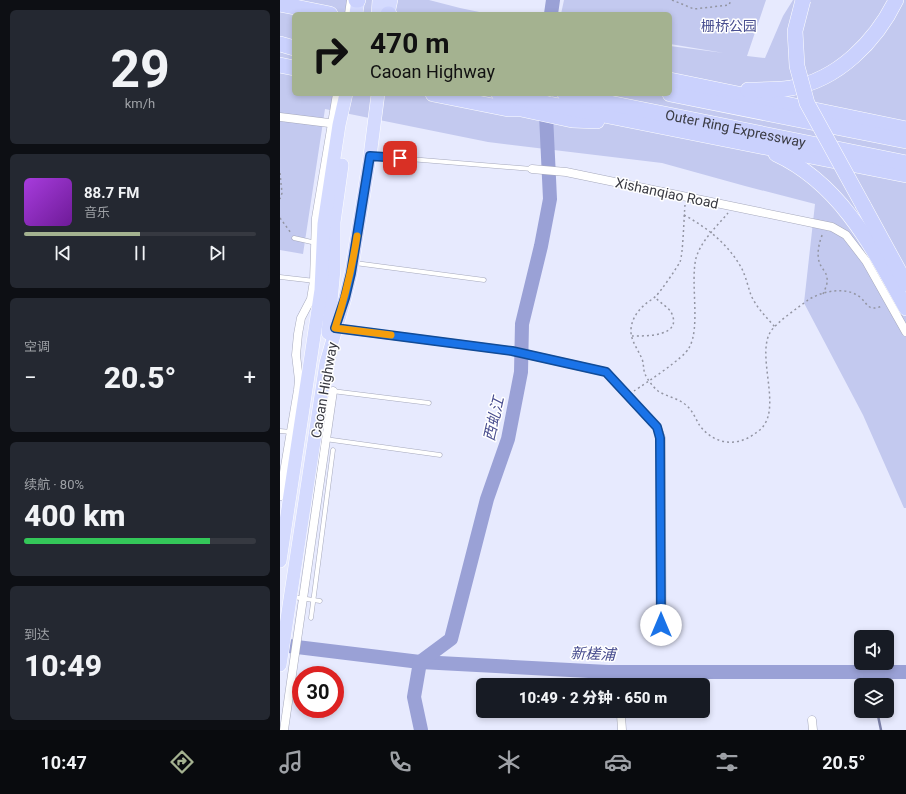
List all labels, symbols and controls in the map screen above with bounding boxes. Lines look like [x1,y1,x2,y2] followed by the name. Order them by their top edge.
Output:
[701,18,757,34] park label: 栅桥公园
[370,27,449,60] text: 470 m
[304,28,356,80] icon: right
[110,39,170,100] text: 29
[370,61,495,82] text: Caoan Highway
[125,96,155,111] text: km/h
[664,107,807,151] street label: Outer Ring Expressway
[383,141,417,175] pin
[389,147,411,169] icon: arrive
[614,174,720,212] street label: Xishanqiao Road
[84,184,139,202] text: 88.7 FM
[84,205,110,220] text: 音乐
[52,242,74,264] icon: previous
[129,242,151,264] icon: pause
[206,242,228,264] icon: next
[24,339,50,354] text: 空调
[308,340,340,439] street label: Caoan Highway
[104,360,176,395] text: 20.5°
[24,365,37,390] text: −
[244,365,256,390] text: +
[480,393,508,443] water label: 西虬江
[24,477,84,492] text: 续航 · 80%
[24,498,126,533] text: 400 km
[640,604,682,646] position arrow
[24,627,50,642] text: 到达
[854,630,894,718] map controls
[854,630,894,670] button: sound
[570,644,618,664] water label: 新槎浦
[24,648,102,683] text: 10:49
[292,666,344,718] speed limit sign: 30
[854,678,894,718] button: layers
[519,689,667,707] text: 10:49 · 2 分钟 · 650 m
[168,748,196,776] icon: directions
[277,748,305,776] icon: music
[386,748,414,776] icon: phone
[495,748,523,776] icon: climate
[604,748,632,776] icon: car
[713,748,741,776] icon: filters
[41,752,87,773] text: 10:47
[822,752,865,773] text: 20.5°

